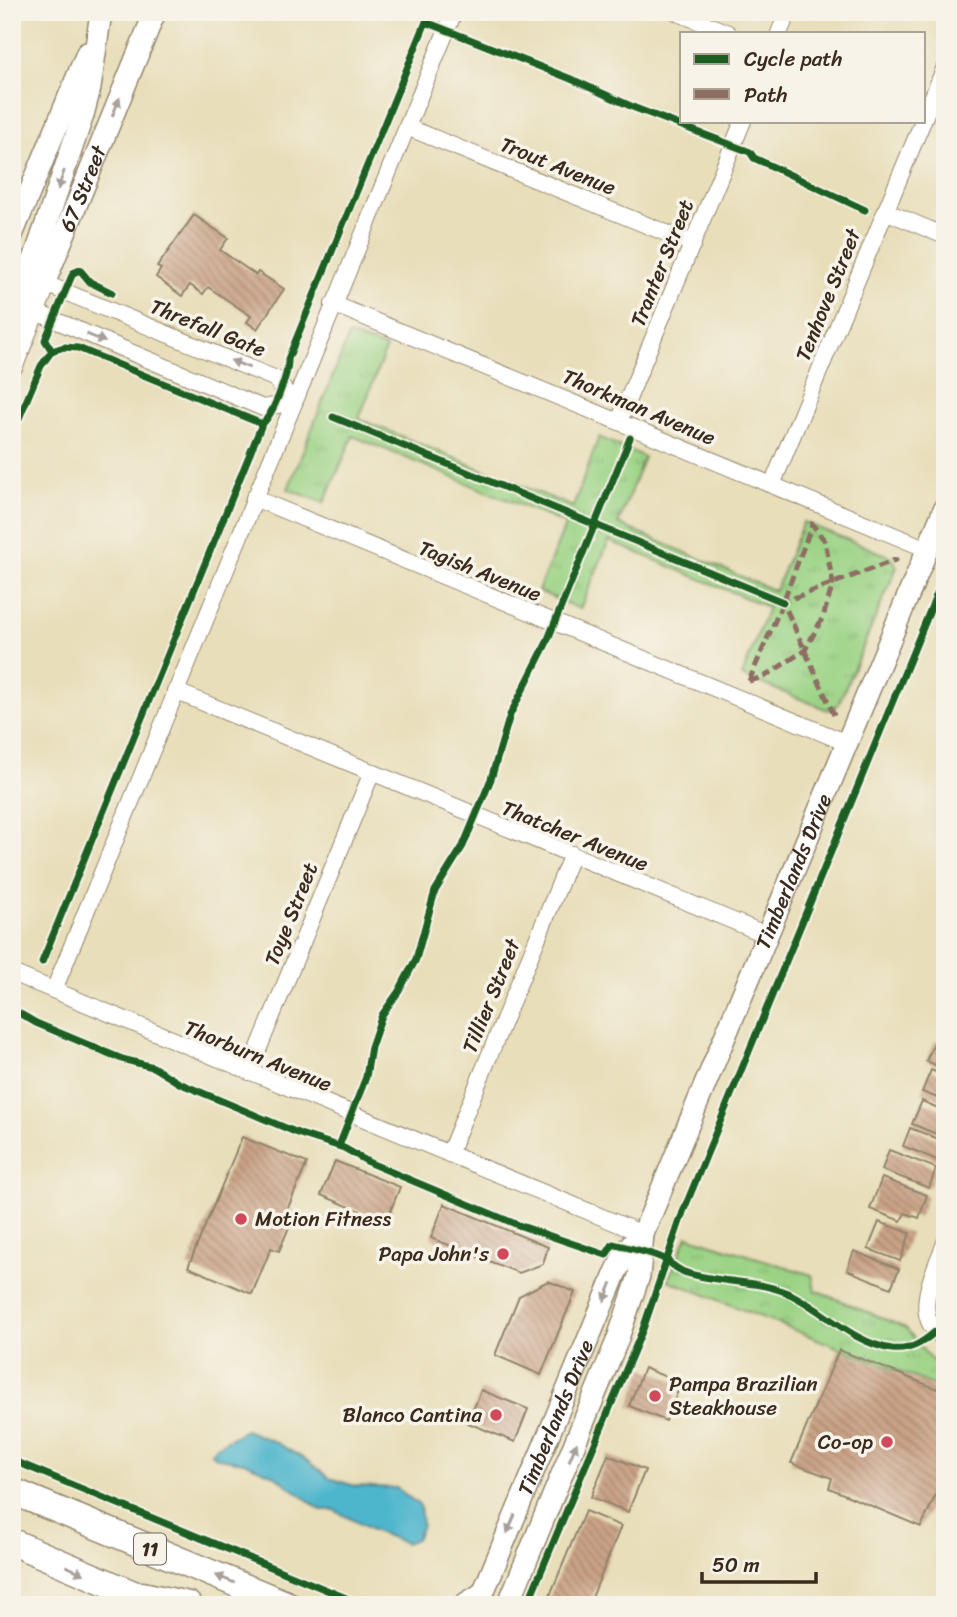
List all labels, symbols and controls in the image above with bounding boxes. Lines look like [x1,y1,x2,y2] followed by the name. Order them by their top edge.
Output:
[680,32,926,122] legend
[744,40,843,78] text: Cycle path
[744,76,787,114] text: Path
[110,97,121,118] one-way arrow
[494,126,622,207] street label: Trout Avenue
[48,138,118,238] street label: 67 Street
[55,170,66,191] one-way arrow
[619,193,705,333] street label: Tranter Street
[784,222,872,367] street label: Tenhove Street
[144,288,272,369] street label: Threfall Gate
[86,332,107,343] one-way arrow
[230,358,250,370] one-way arrow
[556,358,722,457] street label: Thorkman Avenue
[413,529,548,613] street label: Tagish Avenue
[744,787,843,955] street label: Timberlands Drive
[496,789,655,883] street label: Thatcher Avenue
[253,856,329,972] street label: Toye Street
[451,932,532,1059] street label: Tillier Street
[178,1009,338,1103] street label: Thorburn Avenue
[255,1200,391,1238] place label: Motion Fitness
[233,1211,249,1227] marker: Motion Fitness
[378,1235,489,1273] place label: Papa John's
[495,1246,511,1262] marker: Papa John's
[602,1281,613,1302] one-way arrow
[506,1333,605,1501] street label: Timberlands Drive
[669,1365,818,1427] place label: Pampa Brazilian Steakhouse
[647,1388,663,1404] marker: Pampa Brazilian Steakhouse
[342,1396,482,1434] place label: Blanco Cantina
[488,1407,504,1423] marker: Blanco Cantina
[818,1423,873,1461] place label: Co-op
[879,1434,895,1450] marker: Co-op
[567,1441,578,1462] one-way arrow
[506,1514,517,1535] one-way arrow
[134,1534,166,1564] road number: 11
[702,1540,815,1584] scale bar
[712,1546,760,1584] text: 50 m
[65,1564,85,1576] one-way arrow
[214,1573,235,1584] one-way arrow

